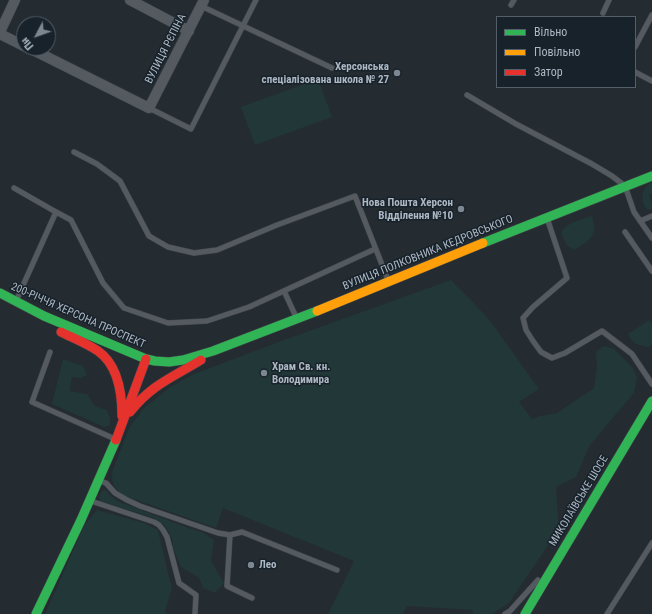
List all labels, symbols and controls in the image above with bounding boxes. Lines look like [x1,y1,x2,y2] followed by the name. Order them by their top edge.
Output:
[143,12,189,86] street label: ВУЛИЦЯ РЄПІНА
[16,16,56,56] north arrow
[496,16,636,88] legend
[534,25,567,39] text: Вільно
[18,35,36,52] text: Пн
[534,45,580,59] text: Повільно
[262,60,389,86] place label: Херсонська спеціалізована школа № 27
[534,65,563,79] text: Затор
[392,68,402,78] marker: Херсонська спеціалізована школа № 27
[362,196,453,222] place label: Нова Пошта Херсон Відділення №10
[456,204,466,214] marker: Нова Пошта Херсон Відділення №10
[341,213,515,293] street label: ВУЛИЦЯ ПОЛКОВНИКА КЕДРОВСЬКОГО
[9,280,147,352] street label: 200-РІЧЧЯ ХЕРСОНА ПРОСПЕКТ
[272,360,330,386] place label: Храм Св. кн. Володимира
[259,368,269,378] marker: Храм Св. кн. Володимира
[547,453,611,549] street label: МИКОЛАЇВСЬКЕ ШОСЕ
[259,558,276,572] place label: Лео
[246,560,256,570] marker: Лео

